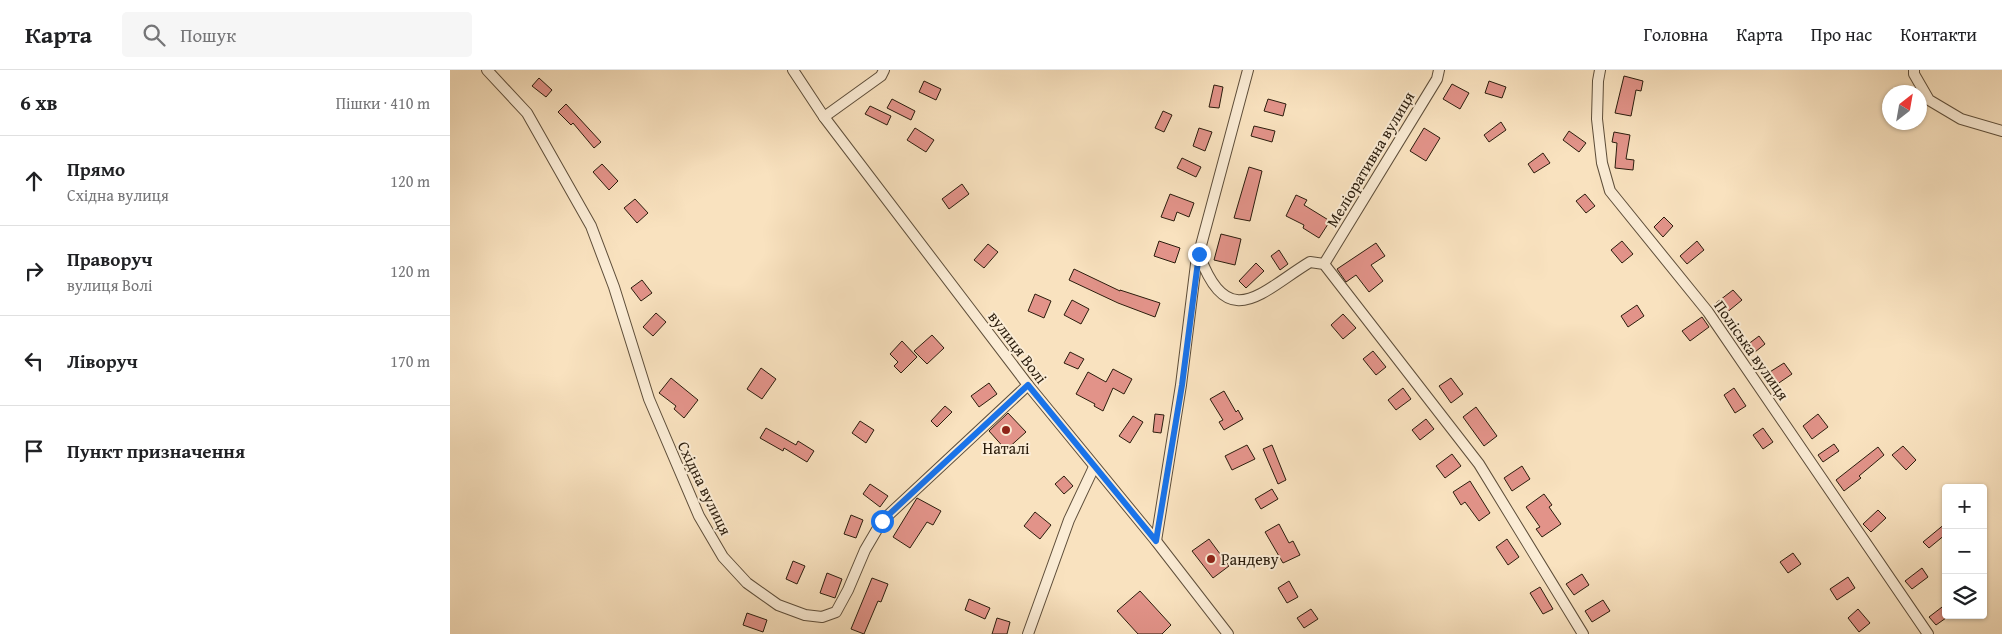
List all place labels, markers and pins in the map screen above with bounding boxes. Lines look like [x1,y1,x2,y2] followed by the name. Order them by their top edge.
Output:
[1000,424,1012,436] marker: Наталі
[983,436,1030,460] place label: Наталі
[1221,547,1279,571] place label: Рандеву
[1205,553,1217,565] marker: Рандеву

